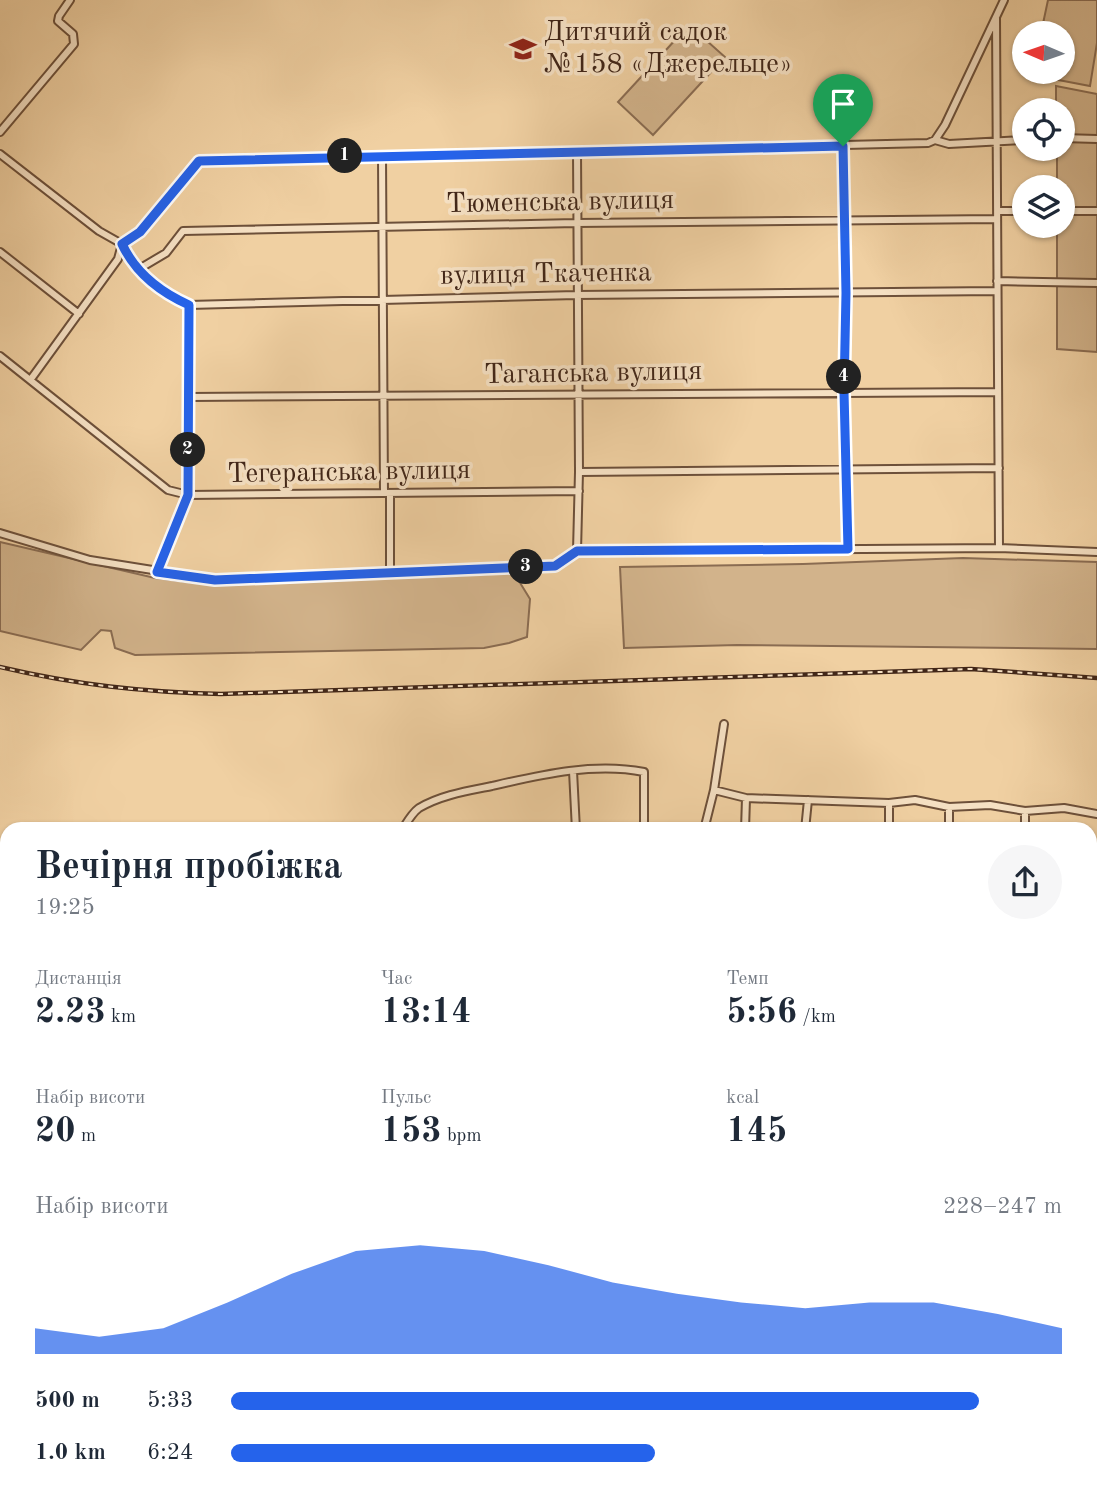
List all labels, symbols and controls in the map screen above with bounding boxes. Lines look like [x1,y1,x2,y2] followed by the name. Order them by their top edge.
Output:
[544,19,792,79] place label: Дитячий садок №158 «Джерельце»
[1012,21,1074,84] north arrow
[1012,21,1075,238] map controls
[508,34,538,64] school or university icon: Дитячий садок №158 «Джерельце»
[813,74,873,146] pin
[824,85,862,123] icon: arrive
[1012,98,1075,161] button: locate
[328,138,362,174] pin: 1
[339,146,350,165] text: 1
[1012,175,1075,238] button: layers
[446,187,674,219] street label: Тюменська вулиця
[440,259,652,291] street label: вулиця Ткаченка
[484,358,702,390] street label: Таганська вулиця
[826,360,862,394] pin: 4
[838,367,849,386] text: 4
[170,433,206,468] pin: 2
[182,440,193,459] text: 2
[227,457,471,489] street label: Тегеранська вулиця
[508,550,544,584] pin: 3
[520,557,531,576] text: 3
[988,845,1062,919] button: share
[35,849,343,887] text: Вечірня пробіжка
[35,896,95,919] text: 19:25
[35,970,122,989] text: Дистанція
[381,970,412,989] text: Час
[726,970,769,989] text: Темп
[35,995,106,1030] text: 2.23
[381,995,472,1030] text: 13:14
[726,995,797,1030] text: 5:56
[106,1008,136,1027] text: km
[797,1008,836,1027] text: /km
[35,1089,145,1108] text: Набір висоти
[381,1089,431,1108] text: Пульс
[726,1089,759,1108] text: kcal
[35,1114,76,1149] text: 20
[381,1114,442,1149] text: 153
[726,1114,787,1149] text: 145
[76,1127,96,1146] text: m
[442,1127,482,1146] text: bpm
[35,1195,169,1218] text: Набір висоти
[943,1195,1062,1218] text: 228–247 m
[35,1389,100,1412] text: 500 m
[147,1389,193,1412] text: 5:33
[35,1441,106,1464] text: 1.0 km
[147,1441,193,1464] text: 6:24

